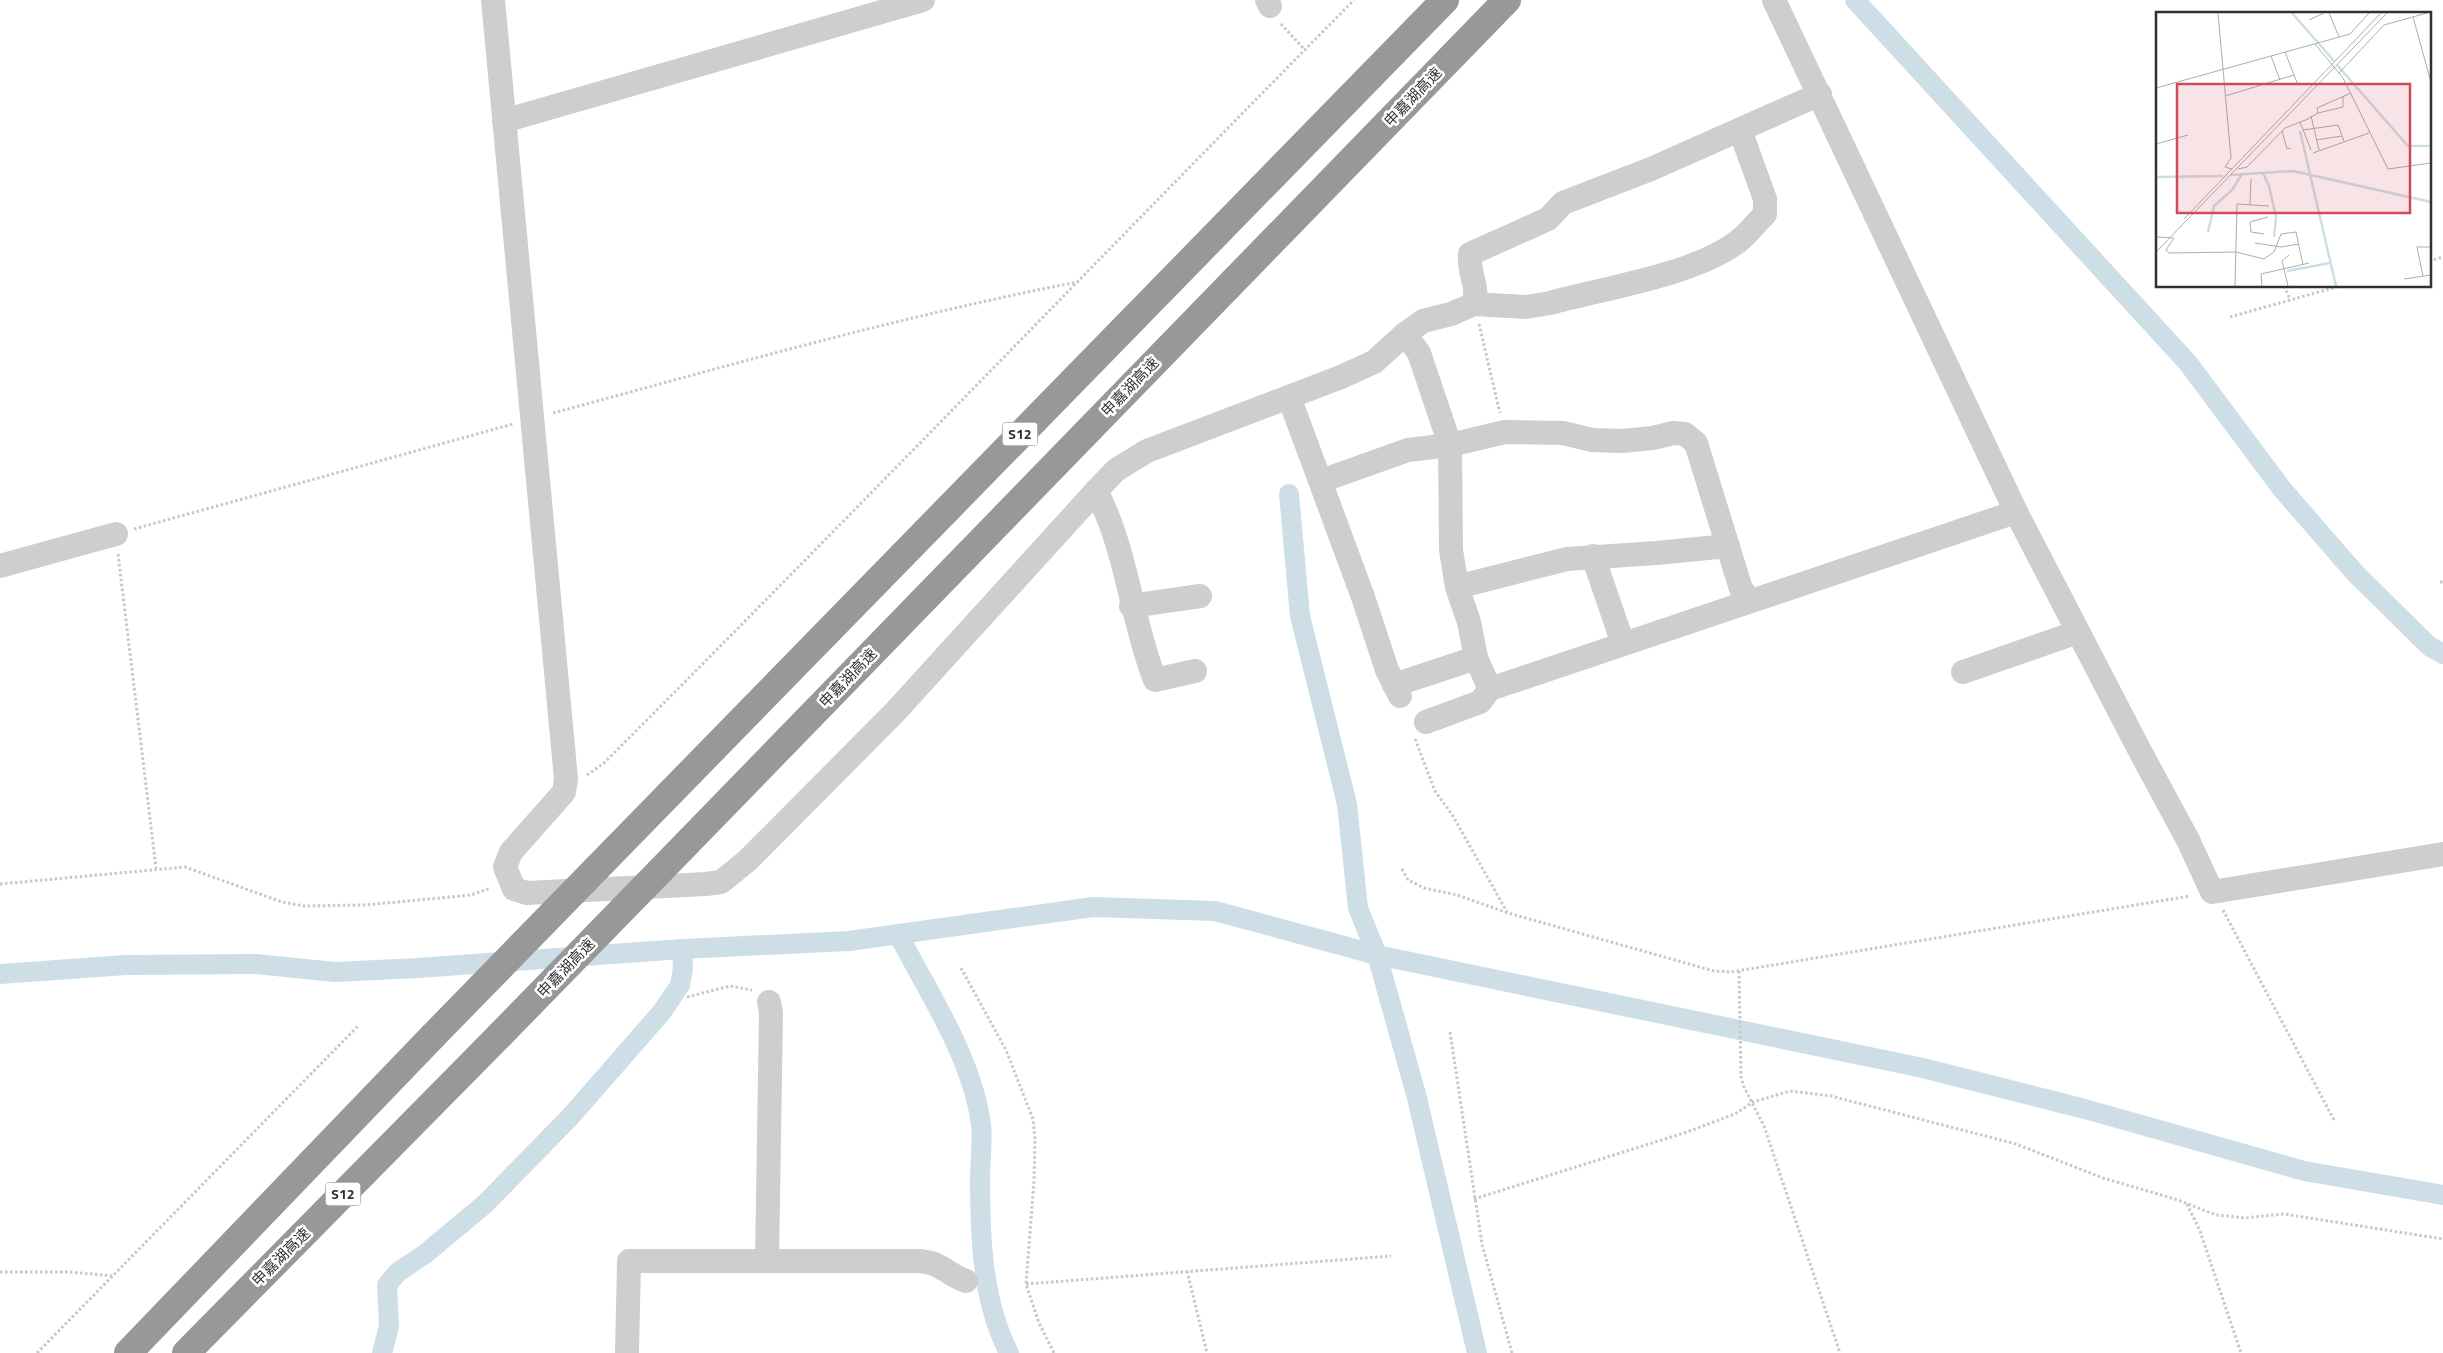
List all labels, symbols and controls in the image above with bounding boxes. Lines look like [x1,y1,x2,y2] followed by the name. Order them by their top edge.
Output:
[2156,12,2430,288] inset map
[1378,62,1447,132] street label: 申嘉湖高速
[1095,352,1164,422] street label: 申嘉湖高速
[1002,422,1038,446] road number: S12
[813,643,882,713] street label: 申嘉湖高速
[531,933,600,1003] street label: 申嘉湖高速
[326,1182,360,1206] road number: S12
[246,1222,315,1291] street label: 申嘉湖高速

